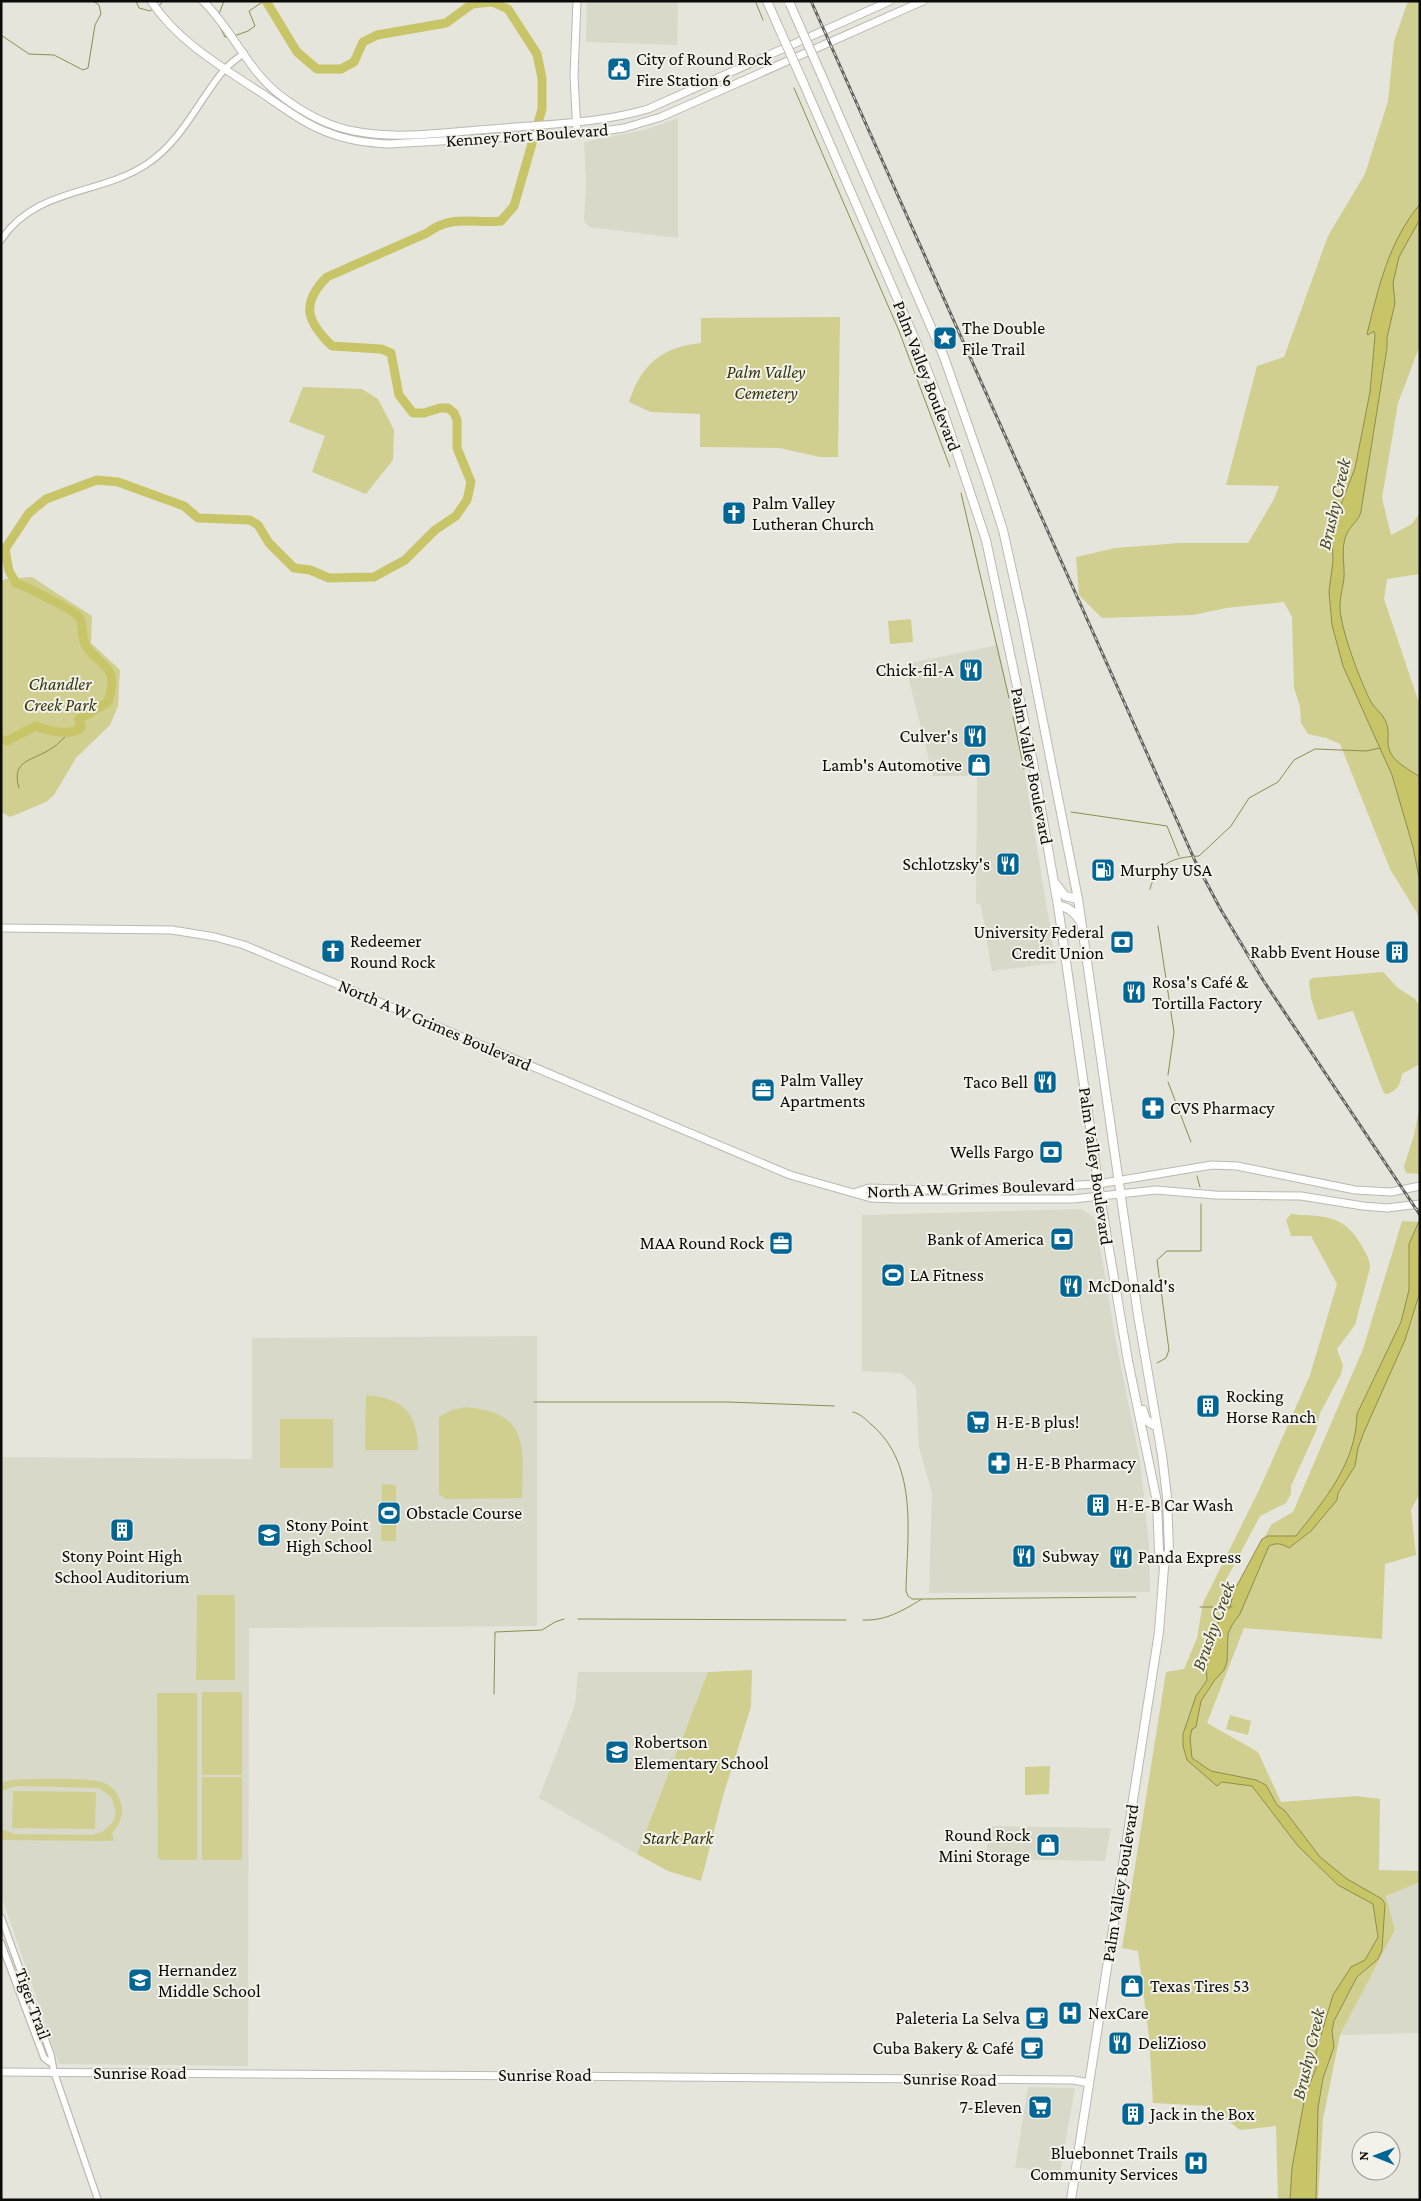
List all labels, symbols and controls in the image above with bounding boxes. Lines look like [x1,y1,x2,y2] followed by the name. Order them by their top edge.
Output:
[636,49,772,90] place label: City of Round Rock Fire Station 6
[606,56,632,82] public building icon: City of Round Rock Fire Station 6
[445,119,610,151] street label: Kenney Fort Boulevard
[889,298,965,454] street label: Palm Valley Boulevard
[962,318,1045,359] place label: The Double File Trail
[932,325,958,351] place icon: The Double File Trail
[726,362,806,403] park label: Palm Valley Cemetery
[1313,456,1355,552] water label: Brushy Creek
[752,493,875,534] place label: Palm Valley Lutheran Church
[721,500,747,526] church icon: Palm Valley Lutheran Church
[958,657,984,683] restaurant icon: Chick-fil-A
[876,660,955,680] place label: Chick-fil-A
[24,674,97,715] park label: Chandler Creek Park
[1007,686,1057,847] street label: Palm Valley Boulevard
[962,723,988,749] restaurant icon: Culver's
[900,726,958,746] place label: Culver's
[966,752,992,778] shop icon: Lamb's Automotive
[822,755,962,775] place label: Lamb's Automotive
[995,851,1021,877] restaurant icon: Schlotzsky's
[903,854,990,874] place label: Schlotzsky's
[1090,857,1116,883] fuel station icon: Murphy USA
[1120,860,1213,880] place label: Murphy USA
[973,922,1104,963] place label: University Federal Credit Union
[1109,929,1135,955] bank icon: University Federal Credit Union
[350,931,436,972] place label: Redeemer Round Rock
[320,938,346,964] church icon: Redeemer Round Rock
[1384,939,1410,965] building icon: Rabb Event House
[1250,942,1380,962] place label: Rabb Event House
[1152,972,1263,1013] place label: Rosa's Café & Tortilla Factory
[335,975,535,1075] street label: North A W Grimes Boulevard
[1121,979,1147,1005] restaurant icon: Rosa's Café & Tortilla Factory
[1032,1069,1058,1095] restaurant icon: Taco Bell
[780,1070,865,1111] place label: Palm Valley Apartments
[964,1072,1028,1092] place label: Taco Bell
[750,1077,776,1103] office icon: Palm Valley Apartments
[1075,1086,1117,1247] street label: Palm Valley Boulevard
[1140,1095,1166,1121] pharmacy icon: CVS Pharmacy
[1170,1098,1275,1118] place label: CVS Pharmacy
[1038,1139,1064,1165] bank icon: Wells Fargo
[950,1142,1034,1162] place label: Wells Fargo
[867,1174,1076,1202] street label: North A W Grimes Boulevard
[1049,1226,1075,1252] bank icon: Bank of America
[927,1229,1044,1249] place label: Bank of America
[768,1230,794,1256] office icon: MAA Round Rock
[640,1233,764,1253] place label: MAA Round Rock
[880,1262,906,1288] sports icon: LA Fitness
[910,1265,984,1285] place label: LA Fitness
[1058,1273,1084,1299] restaurant icon: McDonald's
[1088,1276,1175,1296] place label: McDonald's
[1226,1386,1317,1427] place label: Rocking Horse Ranch
[1195,1393,1221,1419] building icon: Rocking Horse Ranch
[965,1409,991,1435] supermarket icon: H-E-B plus!
[996,1412,1079,1432] place label: H-E-B plus!
[986,1450,1012,1476] pharmacy icon: H-E-B Pharmacy
[1016,1453,1137,1473] place label: H-E-B Pharmacy
[1085,1492,1111,1518] building icon: H-E-B Car Wash
[1116,1495,1234,1515] place label: H-E-B Car Wash
[376,1500,402,1526] sports icon: Obstacle Course
[406,1503,522,1523] place label: Obstacle Course
[286,1515,373,1556] place label: Stony Point High School
[109,1517,135,1543] building icon: Stony Point High School Auditorium
[256,1522,282,1548] school or university icon: Stony Point High School
[1011,1543,1037,1569] restaurant icon: Subway
[1108,1544,1134,1570] restaurant icon: Panda Express
[54,1546,190,1587] place label: Stony Point High School Auditorium
[1042,1546,1100,1566] place label: Subway
[1138,1547,1241,1567] place label: Panda Express
[1187,1578,1239,1673] water label: Brushy Creek
[634,1732,769,1773] place label: Robertson Elementary School
[604,1739,630,1765] school or university icon: Robertson Elementary School
[1098,1802,1142,1963] street label: Palm Valley Boulevard
[939,1825,1030,1866] place label: Round Rock Mini Storage
[643,1828,714,1848] park label: Stark Park
[1035,1832,1061,1858] shop icon: Round Rock Mini Storage
[158,1960,261,2001] place label: Hernandez Middle School
[11,1966,55,2043] street label: Tiger Trail
[127,1967,153,1993] school or university icon: Hernandez Middle School
[1119,1973,1145,1999] shop icon: Texas Tires 53
[1150,1976,1250,1996] place label: Texas Tires 53
[1057,2000,1083,2026] hospital icon: NexCare
[1088,2003,1149,2023] place label: NexCare
[1024,2005,1050,2031] cafe icon: Paleteria La Selva
[1287,2006,1329,2102] water label: Brushy Creek
[895,2008,1020,2028] place label: Paleteria La Selva
[1107,2030,1133,2056] restaurant icon: DeliZioso
[1138,2033,1206,2053] place label: DeliZioso
[1019,2035,1045,2061] cafe icon: Cuba Bakery & Café
[872,2038,1014,2058] place label: Cuba Bakery & Café
[93,2063,187,2083] street label: Sunrise Road
[498,2065,592,2085] street label: Sunrise Road
[903,2068,997,2090] street label: Sunrise Road
[1027,2094,1053,2120] supermarket icon: 7-Eleven
[959,2097,1022,2117] place label: 7-Eleven
[1120,2101,1146,2127] building icon: Jack in the Box
[1148,2104,1255,2124] place label: Jack in the Box
[1351,2131,1401,2181] north arrow
[1030,2143,1178,2184] place label: Bluebonnet Trails Community Services
[1183,2150,1209,2176] hospital icon: Bluebonnet Trails Community Services
[1355,2150,1371,2161] text: N

